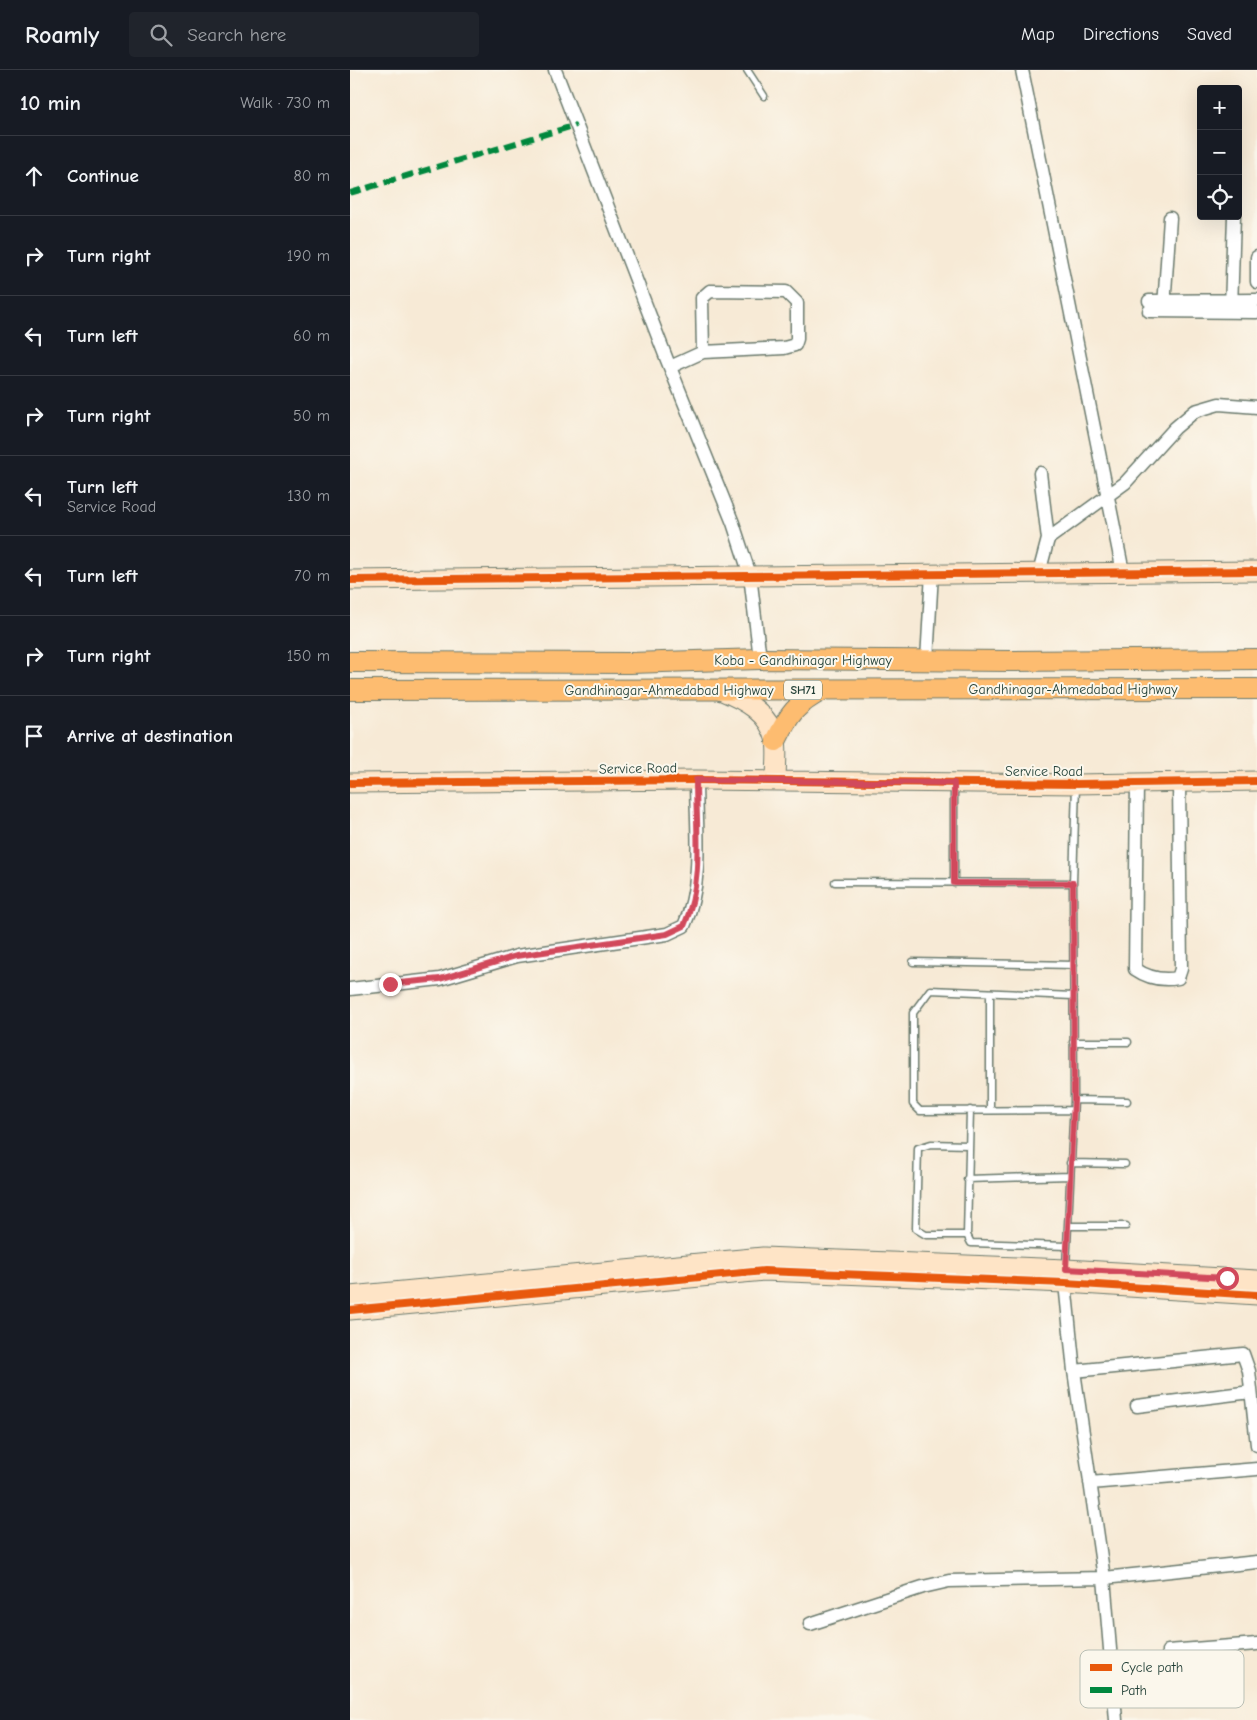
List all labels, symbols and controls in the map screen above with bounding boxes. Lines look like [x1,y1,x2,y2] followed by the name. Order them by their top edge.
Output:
[129,12,479,57] search box
[25,21,99,49] text: Roamly
[147,21,175,49] icon: search
[187,24,286,46] text: Search here
[1021,24,1055,45] text: Map
[1083,24,1159,45] text: Directions
[1187,24,1232,45] text: Saved
[1197,85,1242,220] map controls
[1197,85,1242,130] button: +
[20,91,81,115] text: 10 min
[240,94,330,112] text: Walk · 730 m
[1197,130,1242,175] button: −
[20,162,48,190] icon: ahead
[67,165,139,187] text: Continue
[293,167,330,185] text: 80 m
[1197,175,1242,220] button: locate
[20,242,48,270] icon: right
[67,245,151,267] text: Turn right
[287,247,330,265] text: 190 m
[20,322,48,350] icon: left
[67,325,138,347] text: Turn left
[293,327,330,345] text: 60 m
[20,402,48,430] icon: right
[67,405,151,427] text: Turn right
[293,407,330,425] text: 50 m
[67,476,138,498] text: Turn left
[20,482,48,510] icon: left
[287,487,330,505] text: 130 m
[67,498,156,516] text: Service Road
[20,562,48,590] icon: left
[67,565,138,587] text: Turn left
[294,567,330,585] text: 70 m
[20,642,48,670] icon: right
[67,645,151,667] text: Turn right
[287,647,330,665] text: 150 m
[714,652,893,669] street label: Koba - Gandhinagar Highway
[784,680,822,700] road number: SH71
[969,681,1178,698] street label: Gandhinagar-Ahmedabad Highway
[565,682,774,699] street label: Gandhinagar-Ahmedabad Highway
[20,722,48,750] icon: arrive
[67,725,233,747] text: Arrive at destination
[599,759,677,778] street label: Service Road
[1005,763,1083,780] street label: Service Road
[379,973,402,996] route end
[1216,1267,1239,1290] route start
[1080,1650,1244,1708] legend
[1121,1659,1183,1676] text: Cycle path
[1121,1682,1147,1699] text: Path

